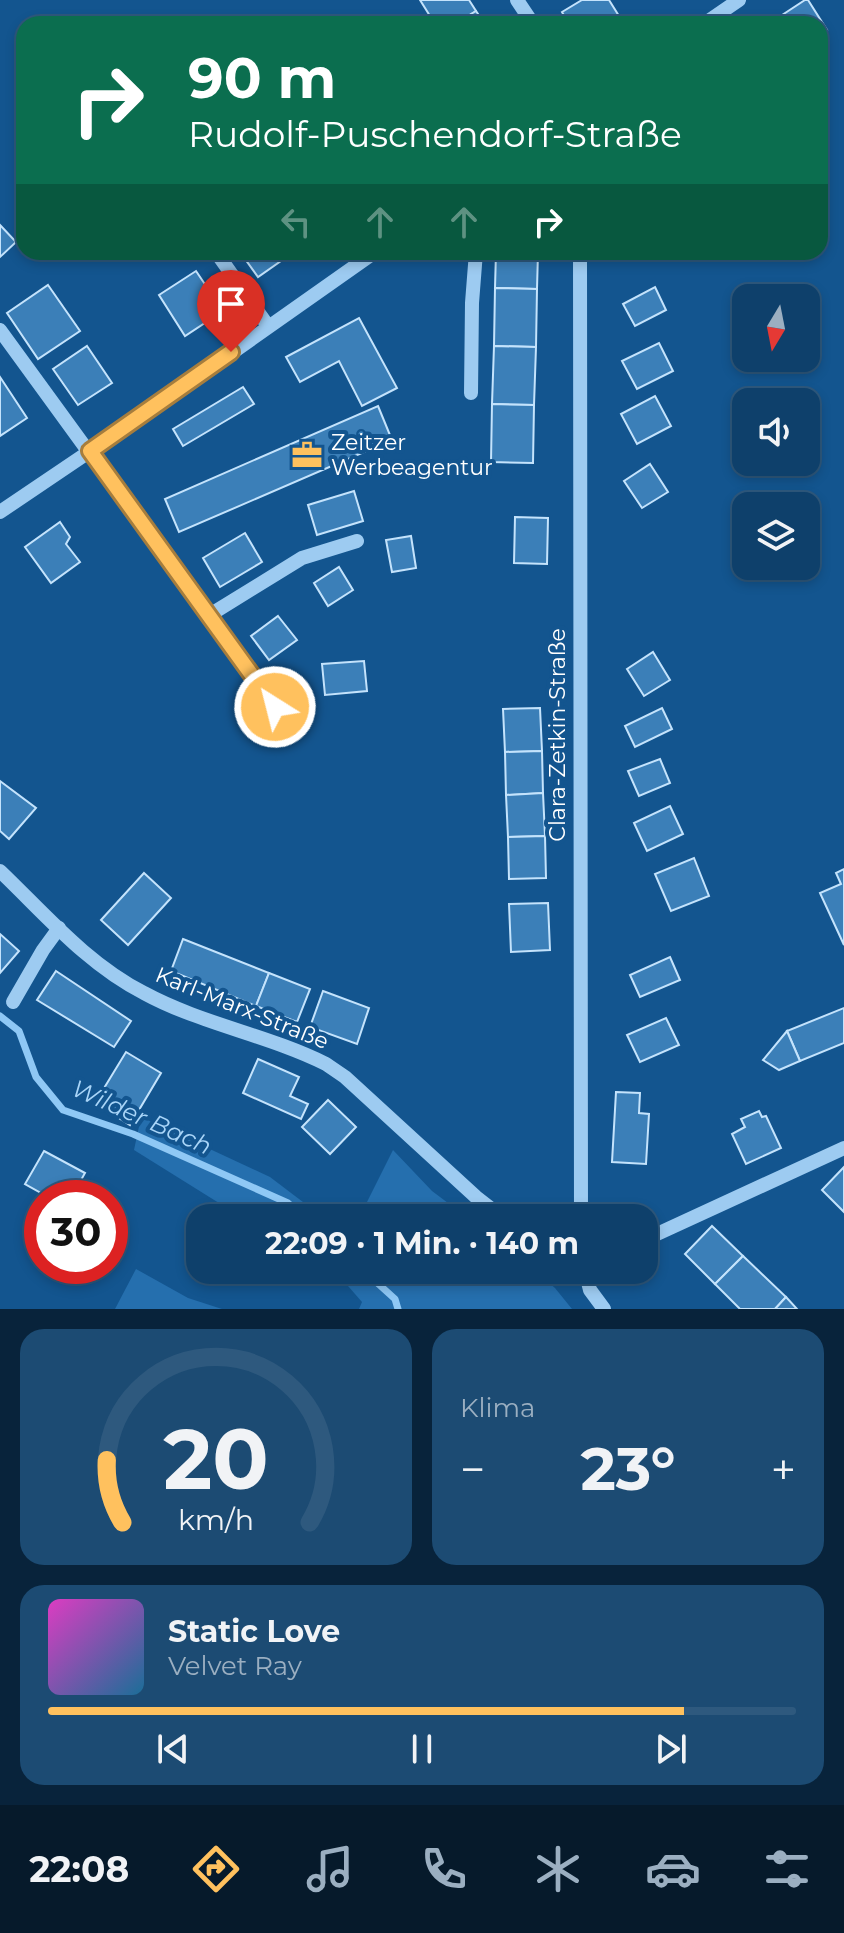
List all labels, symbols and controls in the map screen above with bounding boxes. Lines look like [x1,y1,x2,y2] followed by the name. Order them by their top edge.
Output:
[188,44,336,112] text: 90 m
[56,48,160,152] icon: right
[188,112,682,156] text: Rudolf-Puschendorf-Straße
[274,200,318,244] icon: left
[358,200,402,244] icon: ahead
[442,200,486,244] icon: ahead
[526,200,570,244] icon: right
[197,270,265,352] pin
[209,282,253,326] icon: arrive
[732,284,820,372] north arrow
[732,284,820,580] map controls
[732,388,820,476] button: sound
[331,429,493,481] place label: Zeitzer Werbeagentur
[290,438,324,472] office icon: Zeitzer Werbeagentur
[732,492,820,580] button: layers
[544,628,571,842] street label: Clara-Zetkin-Straße
[233,665,317,749] position arrow
[151,961,333,1055] street label: Karl-Marx-Straße
[68,1073,216,1161] water label: Wilder Bach
[24,1180,128,1284] speed limit sign: 30
[265,1225,579,1262] text: 22:09 · 1 Min. · 140 m
[460,1392,535,1424] text: Klima
[163,1408,269,1510] text: 20
[580,1432,676,1505] text: 23°
[460,1442,485,1496] text: −
[771,1442,796,1496] text: +
[178,1502,254,1537] text: km/h
[168,1613,340,1650] text: Static Love
[168,1650,302,1682] text: Velvet Ray
[151,1727,195,1771] icon: previous
[400,1727,444,1771] icon: pause
[649,1727,693,1771] icon: next
[188,1841,244,1897] icon: directions
[302,1841,358,1897] icon: music
[416,1841,472,1897] icon: phone
[530,1841,586,1897] icon: climate
[645,1841,701,1897] icon: car
[759,1841,815,1897] icon: filters
[29,1847,129,1891] text: 22:08

